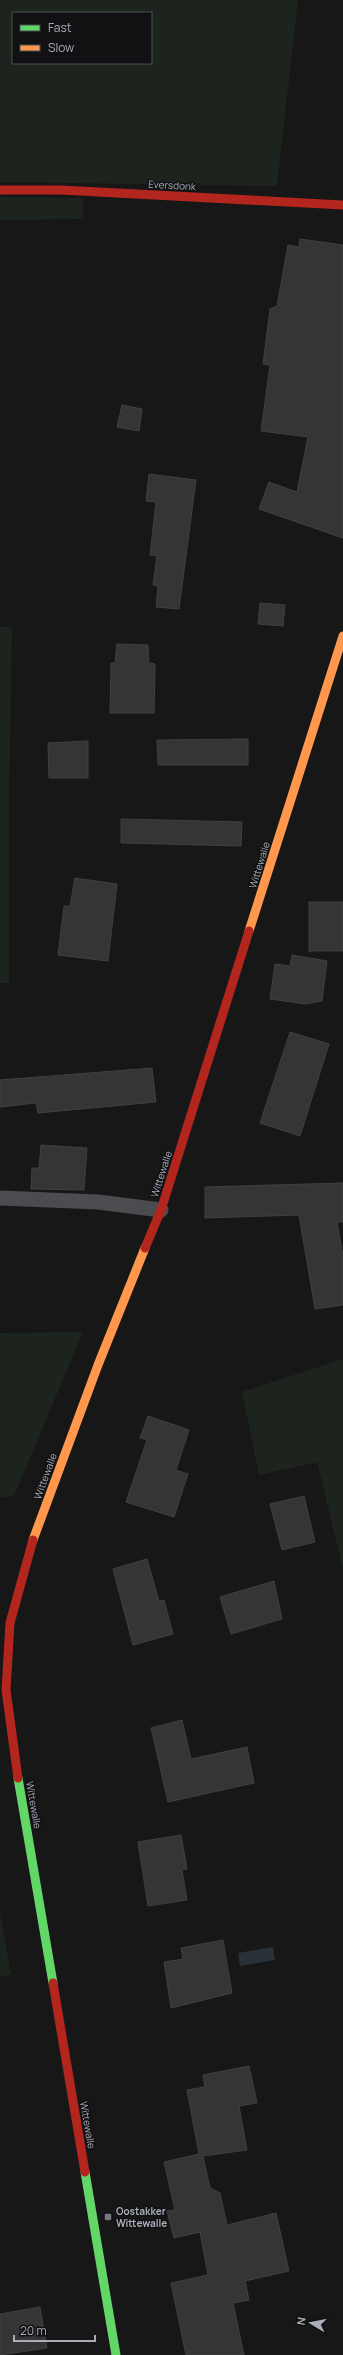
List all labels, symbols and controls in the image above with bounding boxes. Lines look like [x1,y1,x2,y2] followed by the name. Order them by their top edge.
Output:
[12,12,152,64] legend
[48,19,72,36] text: Fast
[48,39,74,56] text: Slow
[148,177,197,193] street label: Eversdonk
[245,840,273,890] street label: Wittewalle
[147,1149,175,1199] street label: Wittewalle
[30,1451,60,1501] street label: Wittewalle
[23,1780,45,1830] street label: Wittewalle
[77,2100,99,2150] street label: Wittewalle
[116,2204,167,2230] place label: Oostakker Wittewalle
[103,2212,113,2222] marker: Oostakker Wittewalle
[291,2303,331,2343] north arrow
[293,2316,309,2326] text: N
[14,2317,95,2343] scale bar
[20,2322,47,2339] text: 20 m

